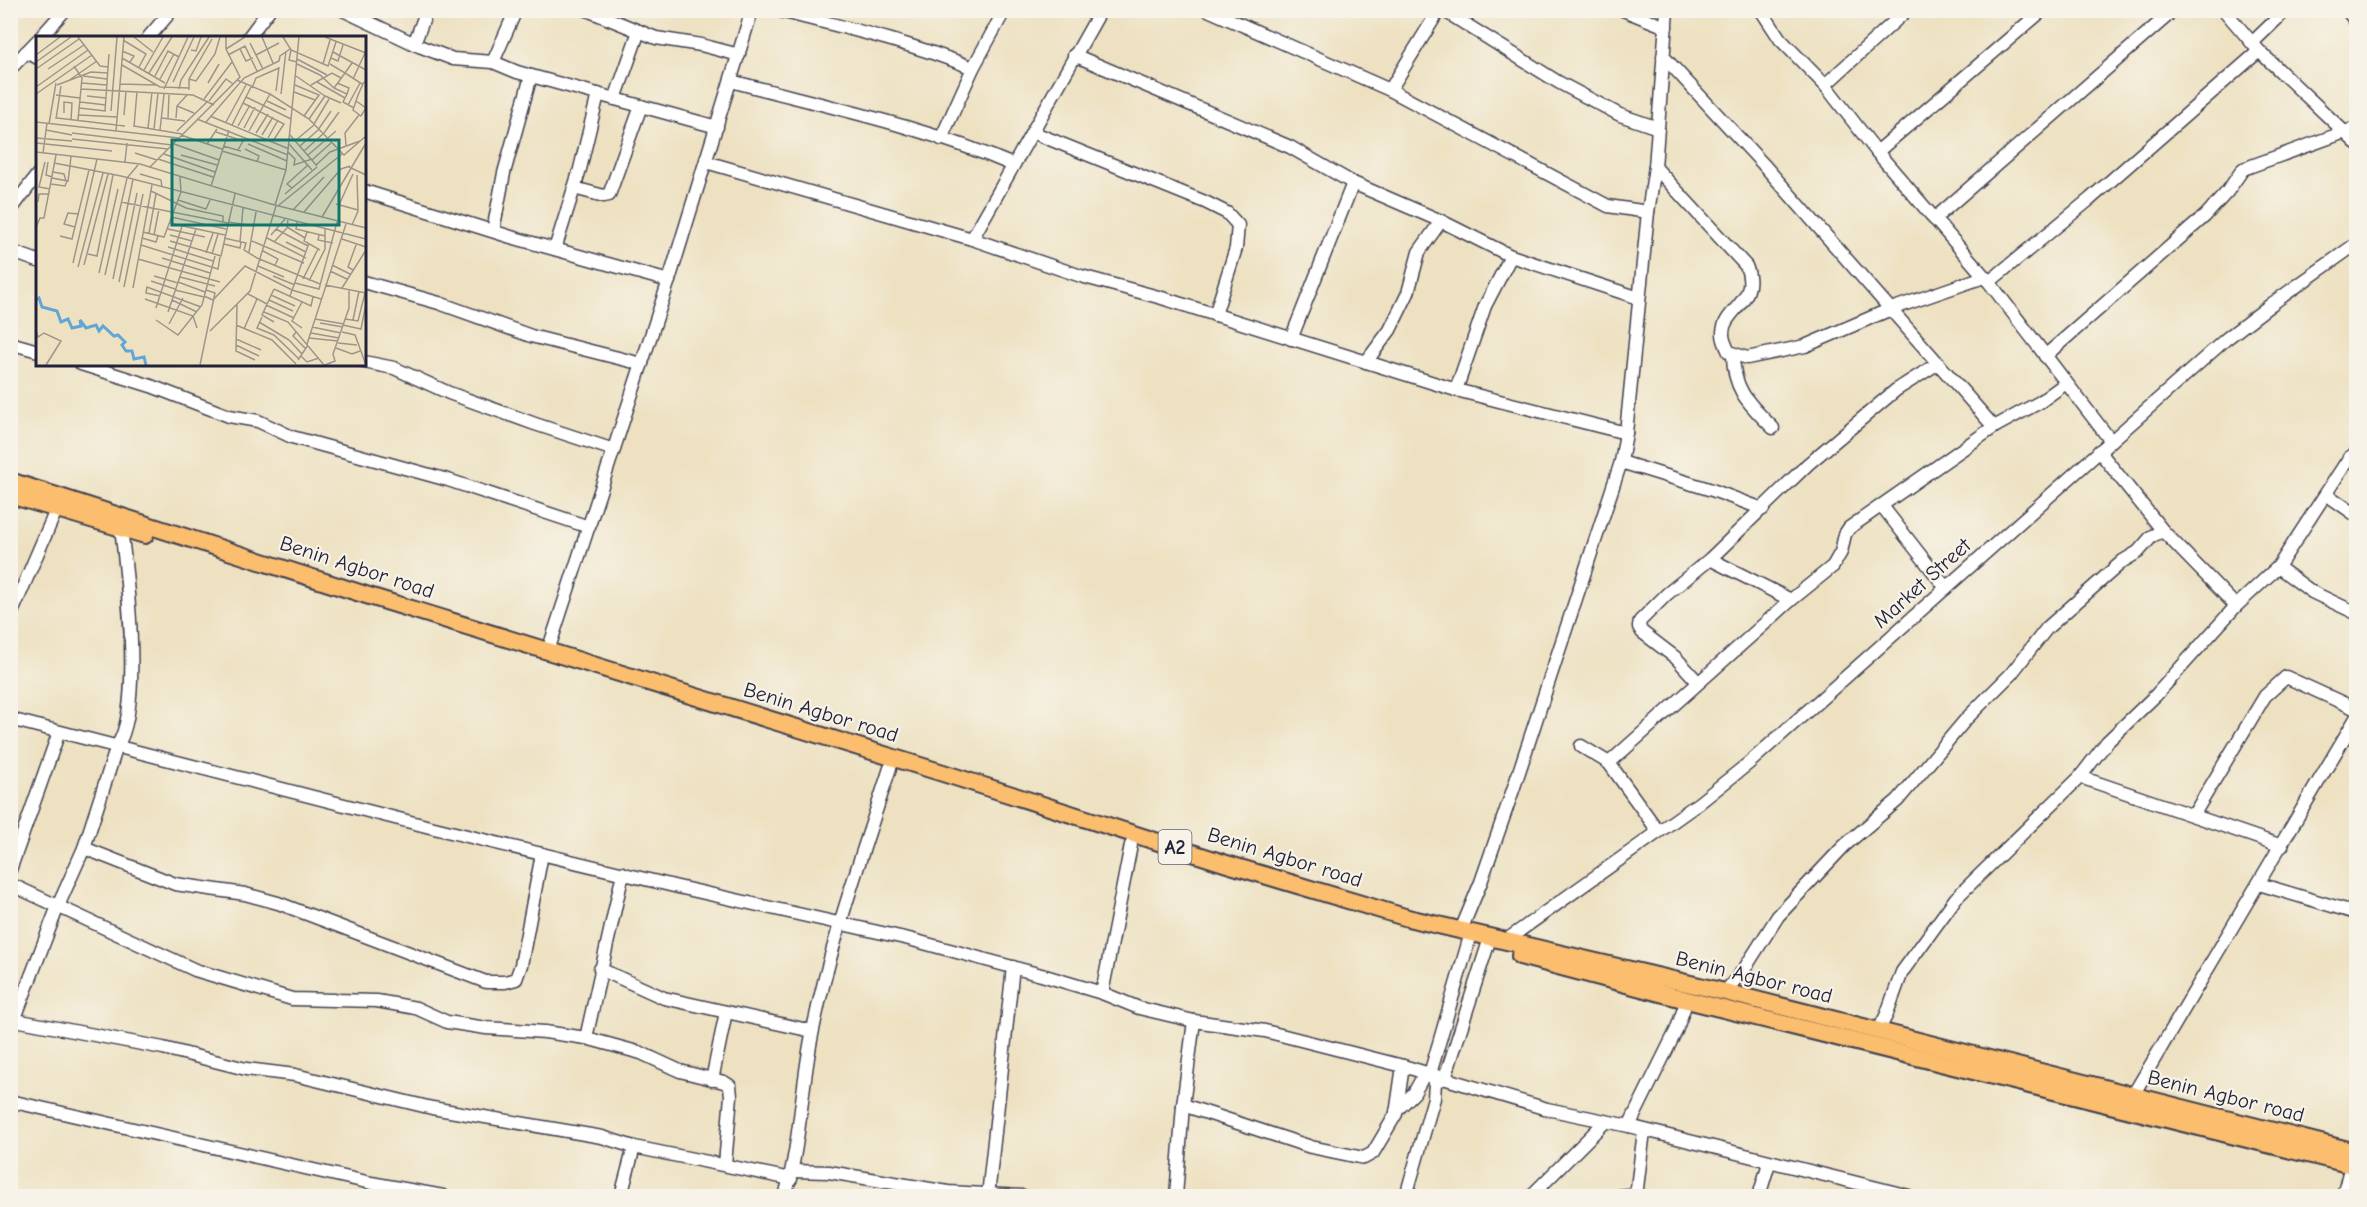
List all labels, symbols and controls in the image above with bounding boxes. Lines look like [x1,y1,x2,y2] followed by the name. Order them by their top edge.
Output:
[36,36,366,366] inset map
[277,531,437,603] street label: Benin Agbor road
[1868,532,1976,633] street label: Market Street
[741,677,901,747] street label: Benin Agbor road
[1205,822,1365,892] street label: Benin Agbor road
[1158,830,1192,864] road number: A2
[1673,946,1835,1008] street label: Benin Agbor road
[2145,1065,2307,1127] street label: Benin Agbor road

